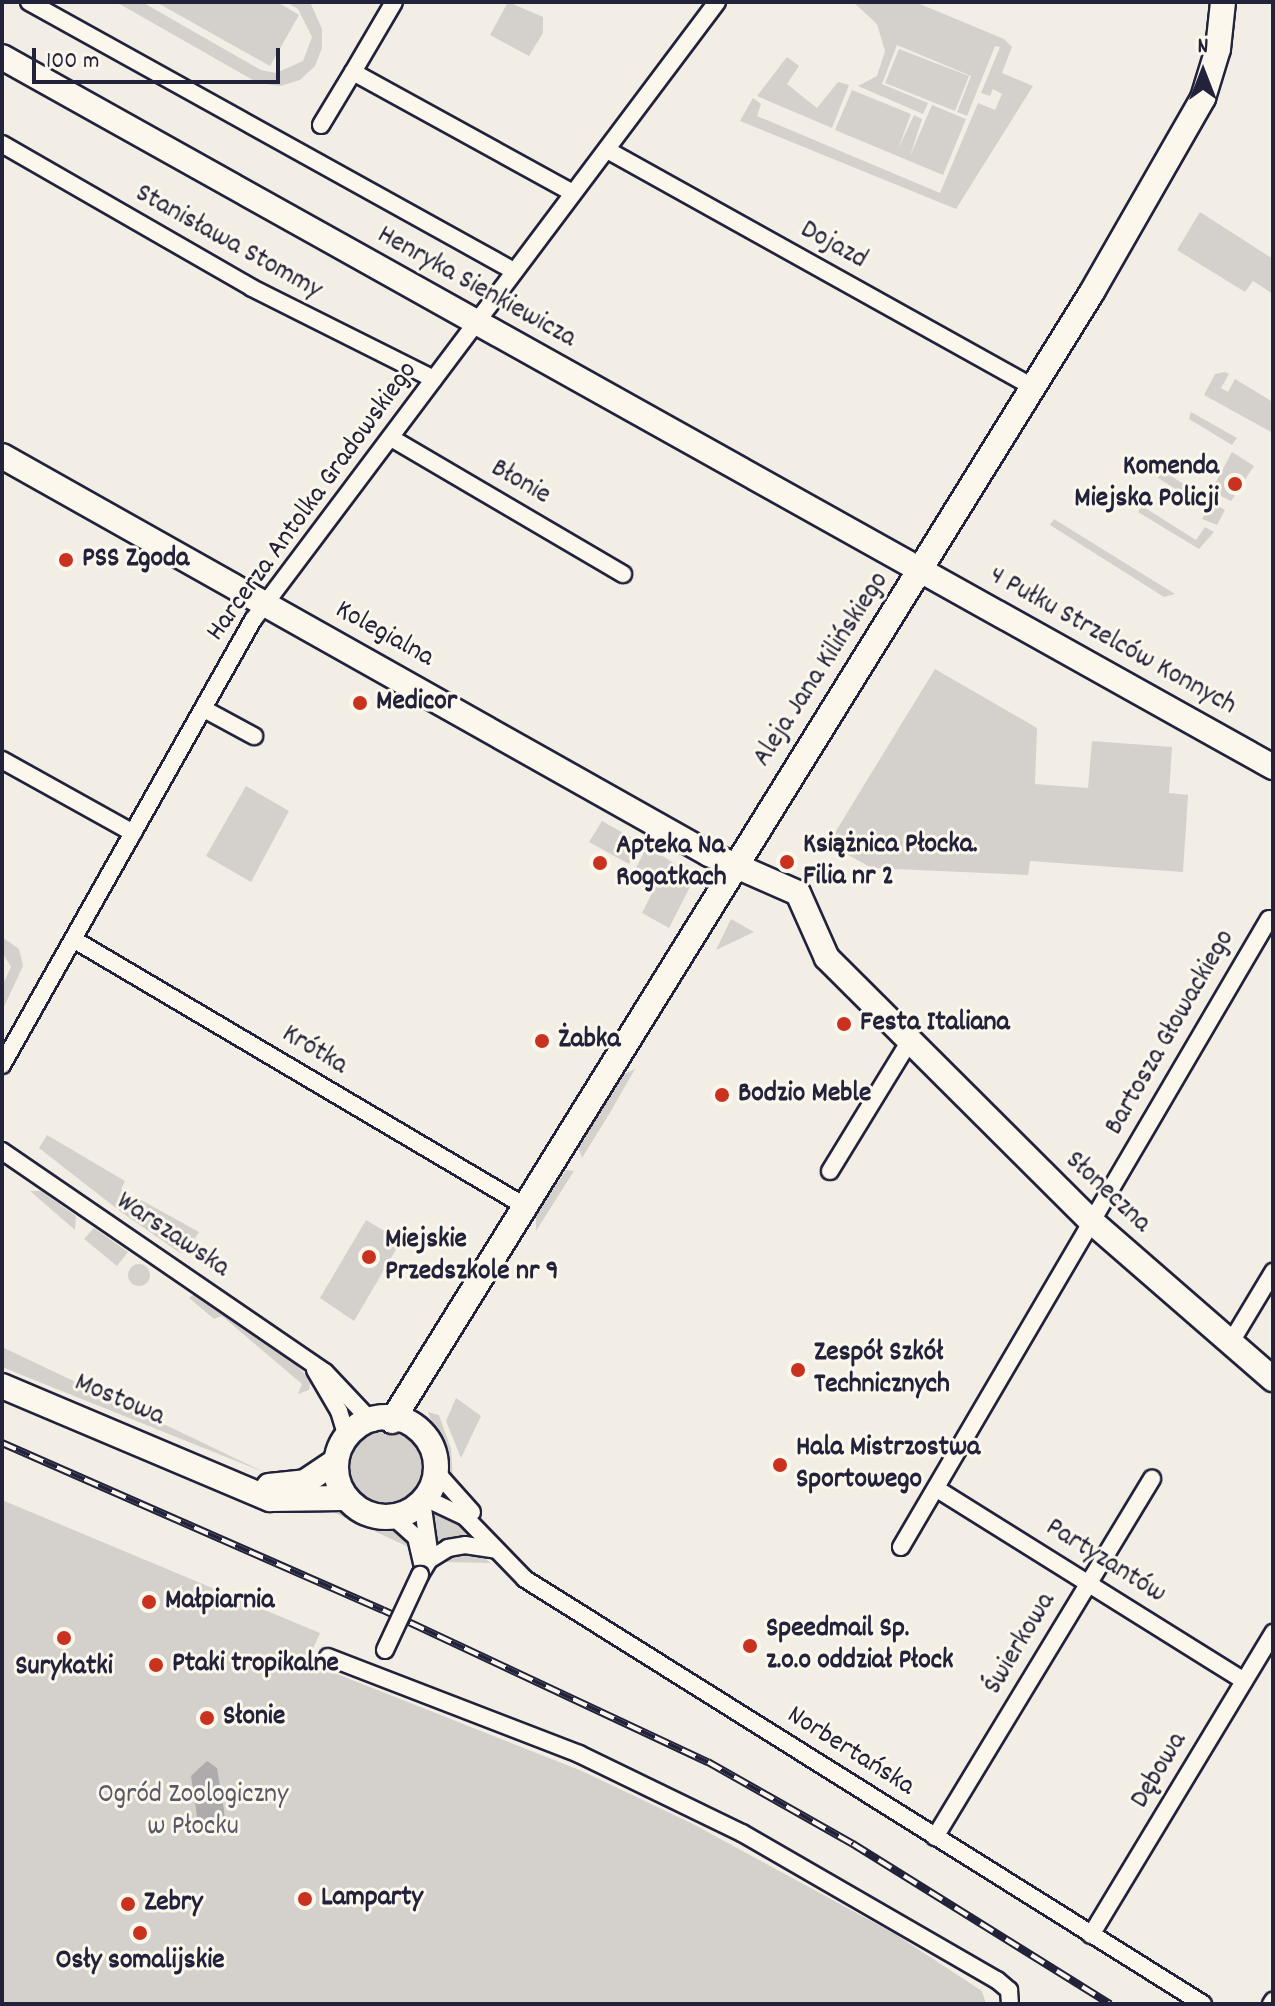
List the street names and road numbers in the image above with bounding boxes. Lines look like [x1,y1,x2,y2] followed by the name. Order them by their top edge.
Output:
[129,178,327,308] street label: Stanisława Stommy
[794,214,872,278] street label: Dojazd
[371,219,581,357] street label: Henryka Sienkiewicza
[200,356,426,648] street label: Harcerza Antolka Gradowskiego
[484,453,556,513] street label: Błonie
[983,560,1241,724] street label: 4 Pułku Strzelców Konnych
[747,566,897,774] street label: Aleja Jana Kilińskiego
[329,594,439,676] street label: Kolegialna
[1099,924,1243,1142] street label: Bartosza Głowackiego
[275,1018,353,1084] street label: Krótka
[1057,1145,1157,1241] street label: Słoneczna
[109,1186,235,1286] street label: Warszawska
[69,1367,169,1435] street label: Mostowa
[1039,1512,1171,1612] street label: Partyzantów
[978,1587,1064,1701] street label: Świerkowa
[780,1700,920,1804] street label: Norbertańska
[1124,1727,1196,1815] street label: Dębowa

